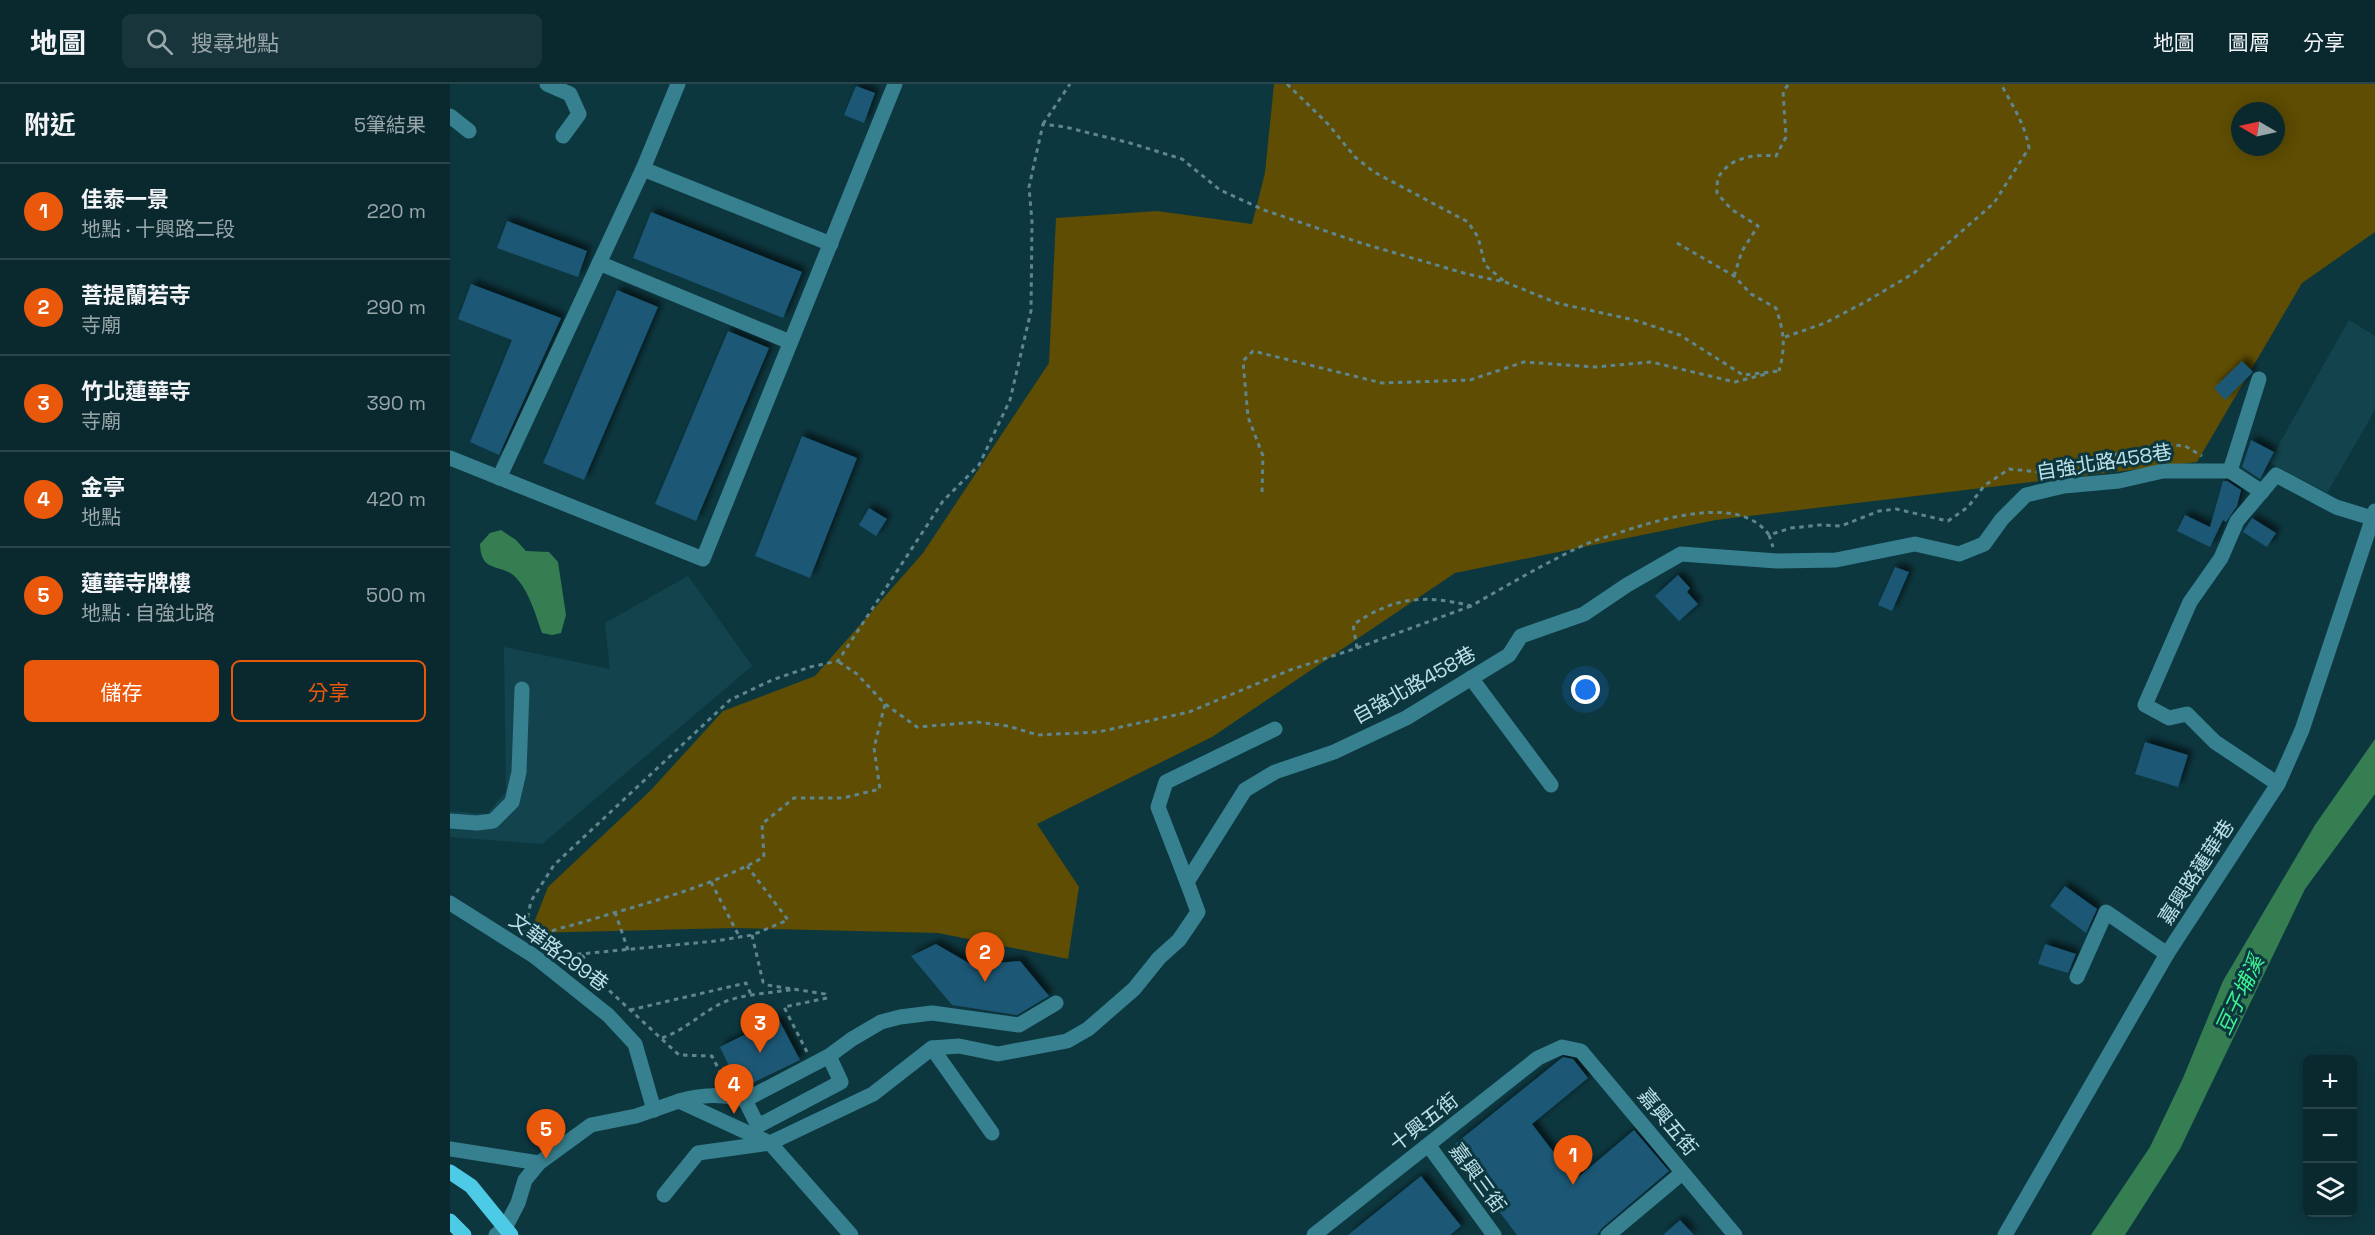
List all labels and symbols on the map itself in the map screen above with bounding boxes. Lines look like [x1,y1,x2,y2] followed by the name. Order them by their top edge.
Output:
[2231,102,2285,156] north arrow
[2034,438,2174,486] street label: 自強北路458巷
[1348,640,1480,730] street label: 自強北路458巷
[1571,675,1600,704] your location
[2152,815,2240,929] street label: 嘉興路蓮華巷
[504,907,614,997] street label: 文華路299巷
[966,932,1004,982] pin: 2
[2210,948,2271,1039] water label: 豆子埔溪
[740,1004,780,1053] pin: 3
[714,1064,754,1114] pin: 4
[1632,1083,1704,1161] street label: 嘉興五街
[1384,1087,1464,1157] street label: 十興五街
[526,1110,566,1159] pin: 5
[1554,1136,1592,1185] pin: 1
[1444,1138,1512,1218] street label: 嘉興三街

